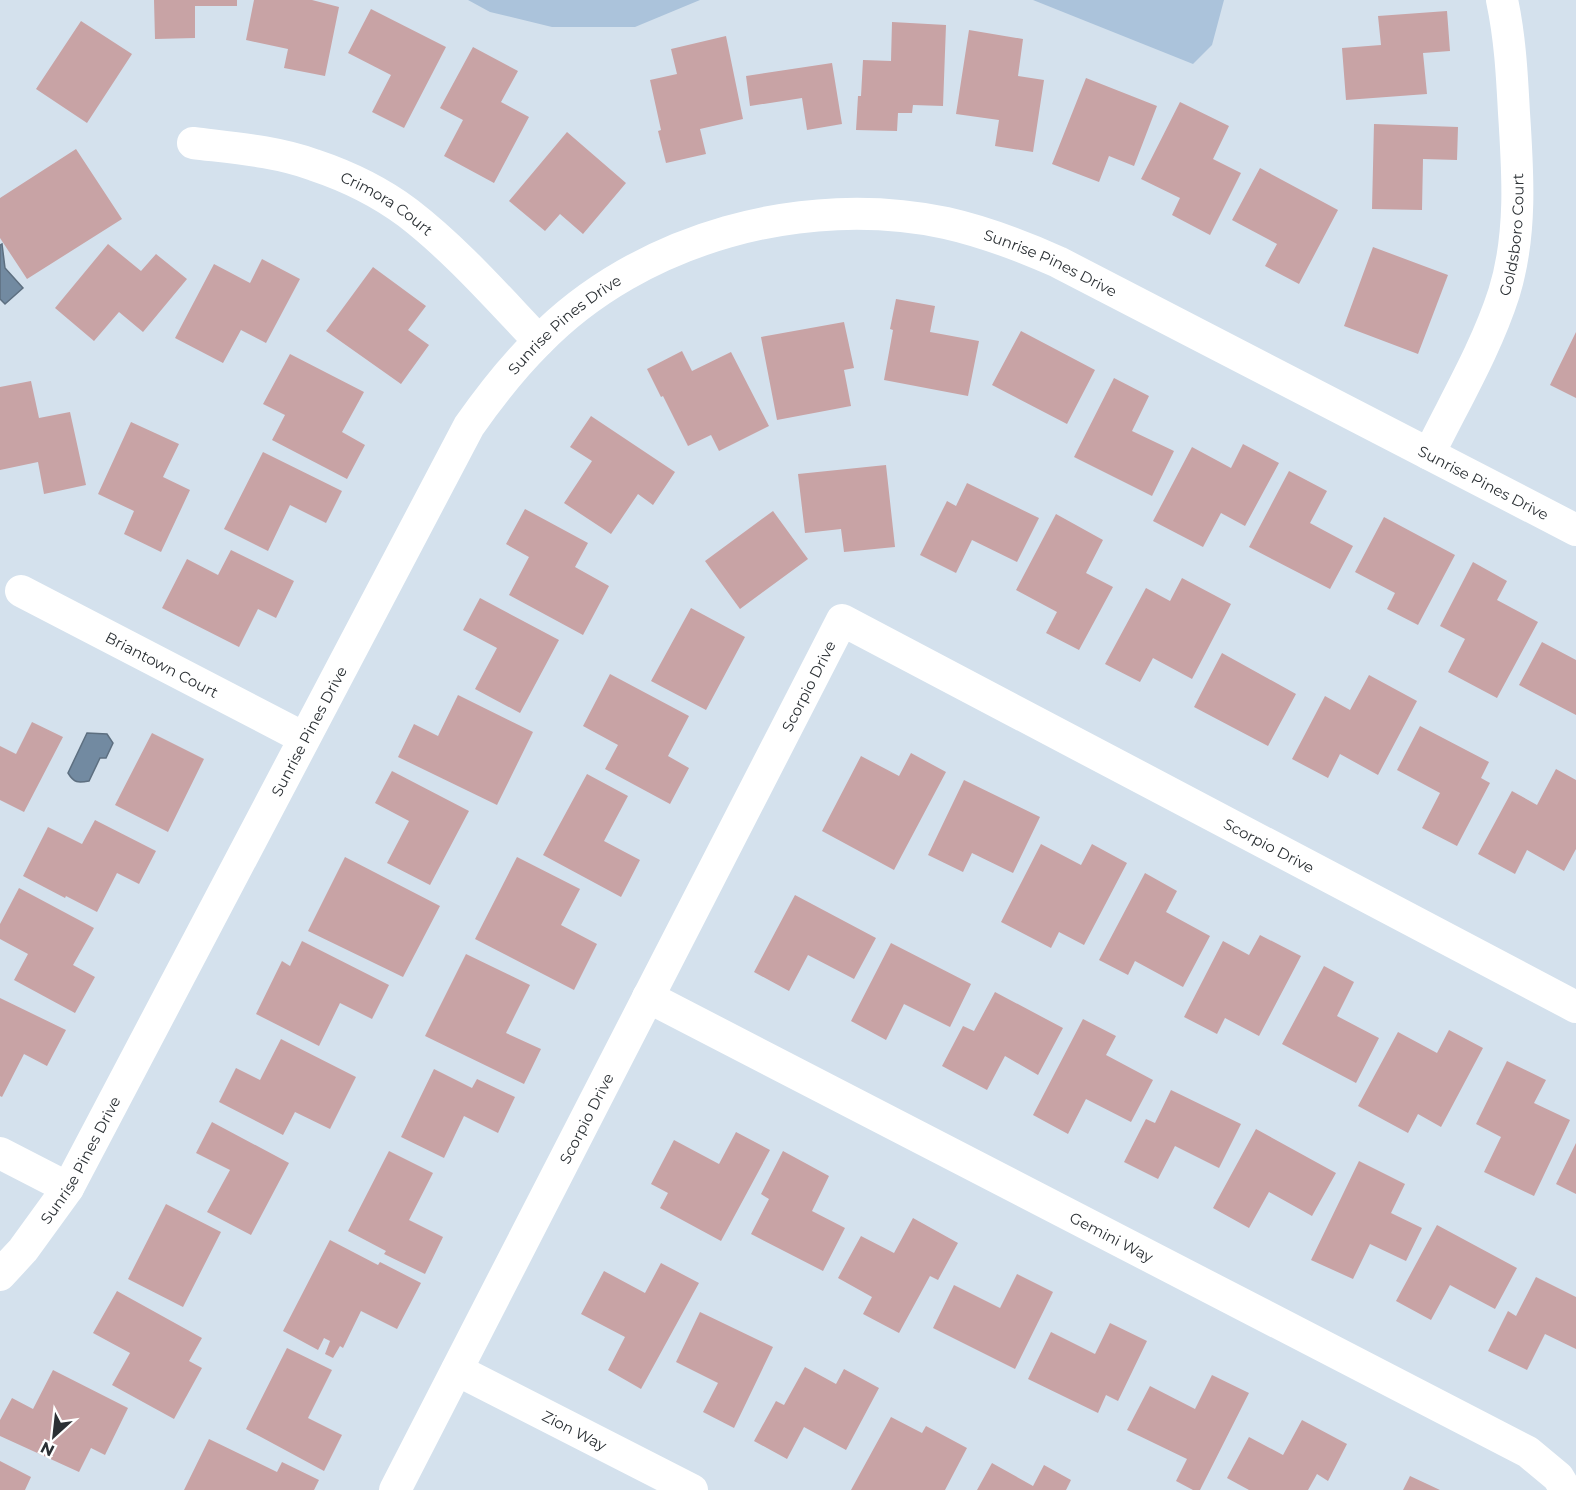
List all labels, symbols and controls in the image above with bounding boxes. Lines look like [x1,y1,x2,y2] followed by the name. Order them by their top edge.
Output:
[338,167,437,239] street label: Crimora Court
[1494,173,1527,298] street label: Goldsboro Court
[982,224,1121,301] street label: Sunrise Pines Drive
[503,270,624,378] street label: Sunrise Pines Drive
[1415,441,1552,524] street label: Sunrise Pines Drive
[102,627,222,701] street label: Briantown Court
[777,637,839,735] street label: Scorpio Drive
[266,663,351,799] street label: Sunrise Pines Drive
[1221,814,1318,877] street label: Scorpio Drive
[555,1070,617,1167] street label: Scorpio Drive
[36,1093,124,1227] street label: Sunrise Pines Drive
[1067,1207,1157,1267] street label: Gemini Way
[24,1406,84,1466] north arrow
[539,1406,611,1455] street label: Zion Way
[37,1438,57,1460] text: N

